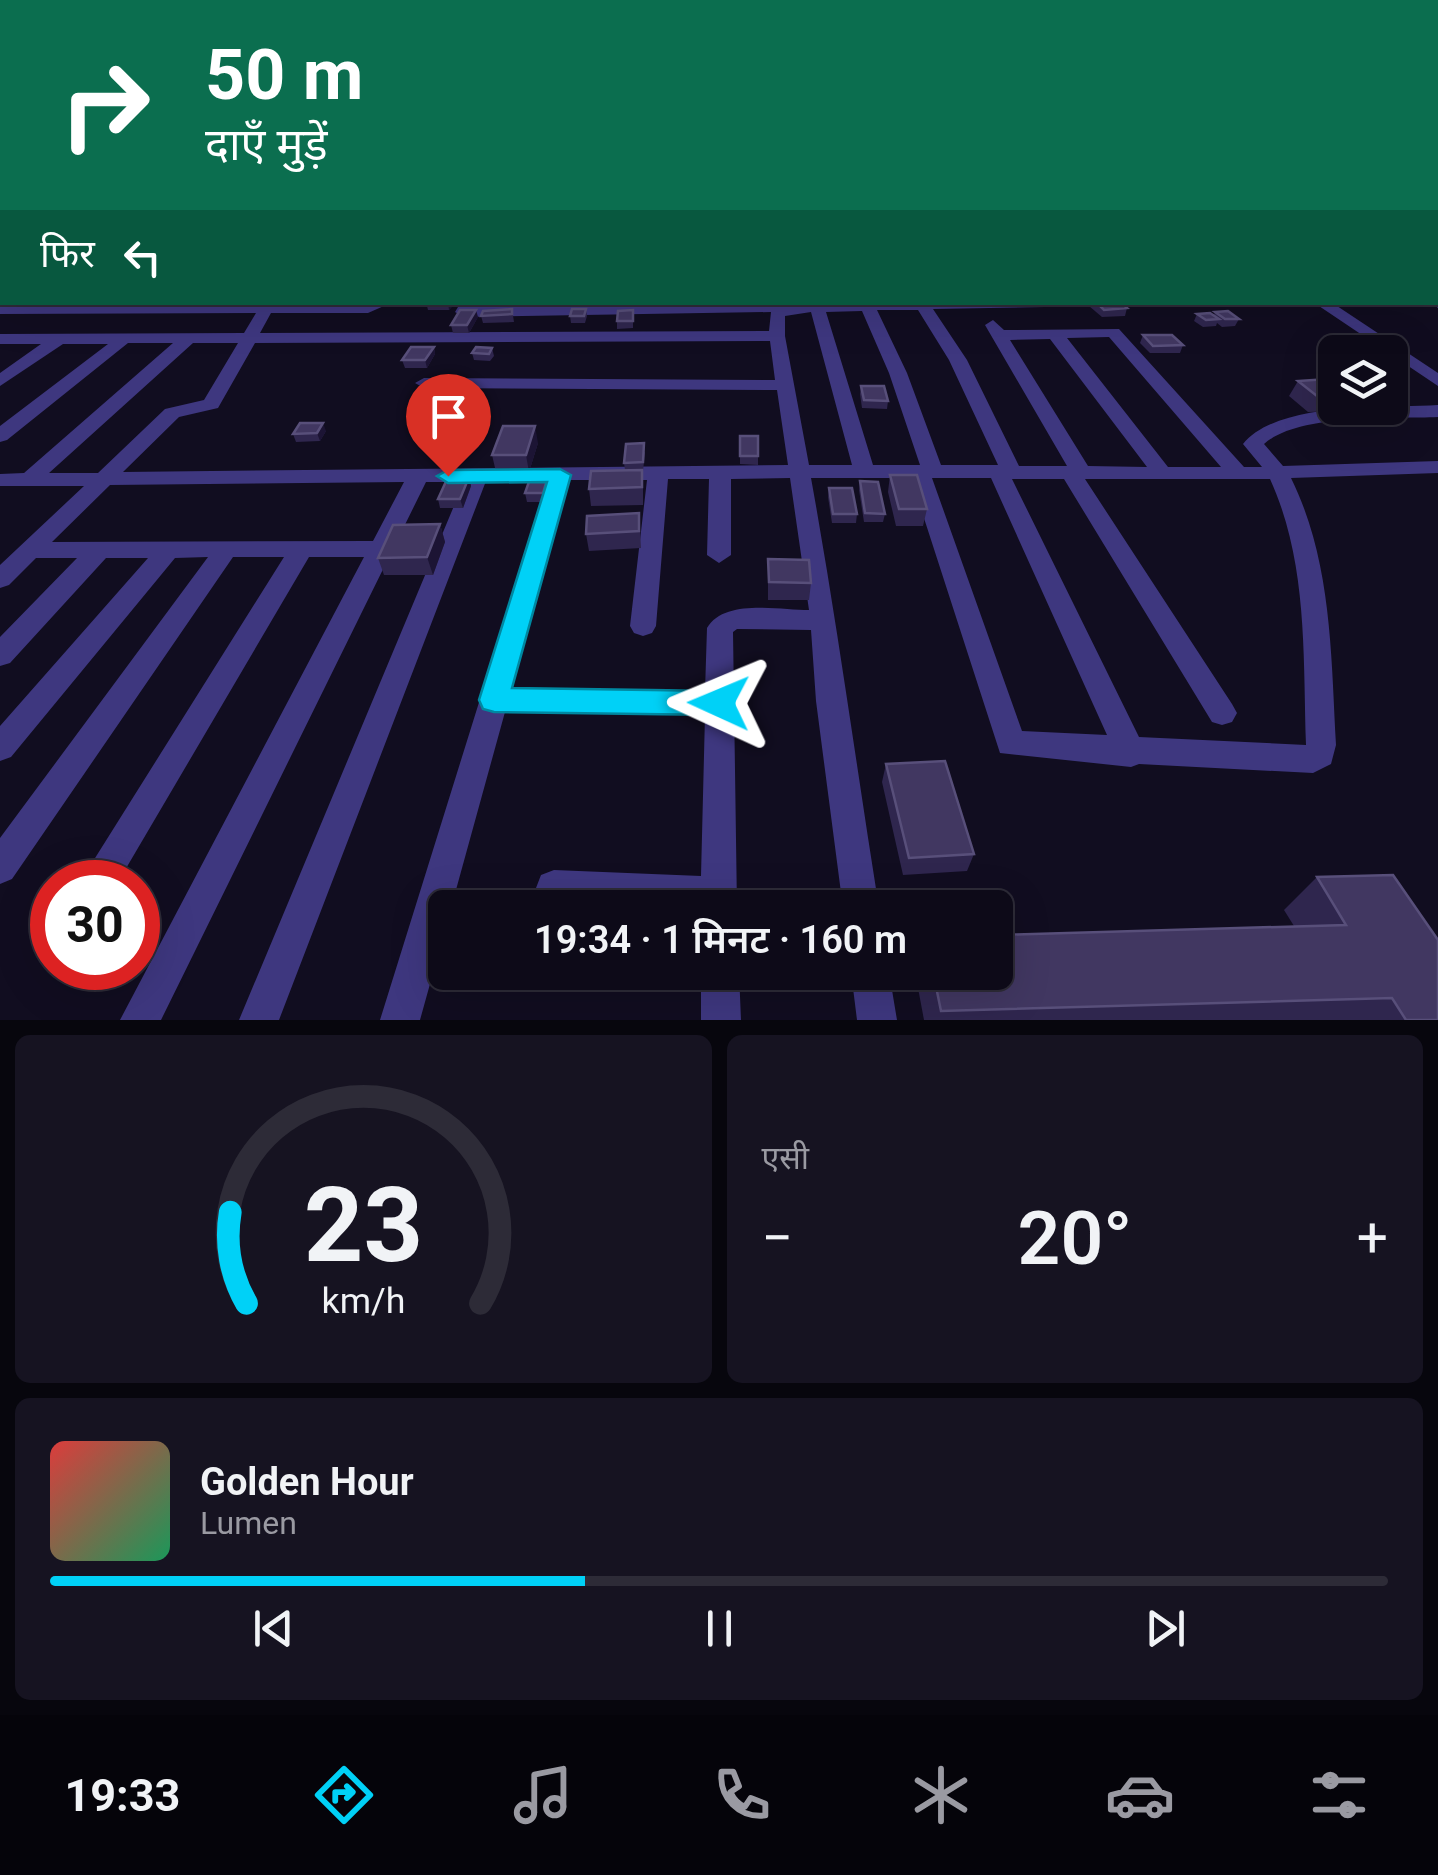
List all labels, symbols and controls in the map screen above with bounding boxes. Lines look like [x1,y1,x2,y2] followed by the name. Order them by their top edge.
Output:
[205,34,363,116] text: 50 m
[40,40,170,170] icon: right
[205,118,328,171] text: दाएँ मुड़ें
[115,230,170,285] icon: left
[40,232,95,276] text: फिर
[1318,335,1408,425] map controls
[1318,335,1408,425] button: layers
[406,374,491,477] pin
[421,389,476,444] icon: arrive
[667,651,771,755] position arrow
[30,860,160,990] speed limit sign: 30
[534,918,907,962] text: 19:34 · 1 मिनट · 160 m
[762,1139,809,1177] text: एसी
[304,1165,423,1286] text: 23
[1018,1194,1132,1282] text: 20°
[762,1206,793,1270] text: −
[1357,1206,1388,1270] text: +
[321,1280,405,1322] text: km/h
[200,1460,414,1504] text: Golden Hour
[200,1504,297,1542] text: Lumen
[246,1601,301,1656] icon: previous
[692,1601,747,1656] icon: pause
[1138,1601,1193,1656] icon: next
[309,1760,379,1830] icon: directions
[508,1760,578,1830] icon: music
[707,1760,777,1830] icon: phone
[906,1760,976,1830] icon: climate
[1105,1760,1175,1830] icon: car
[1304,1760,1374,1830] icon: filters
[64,1769,180,1822] text: 19:33

